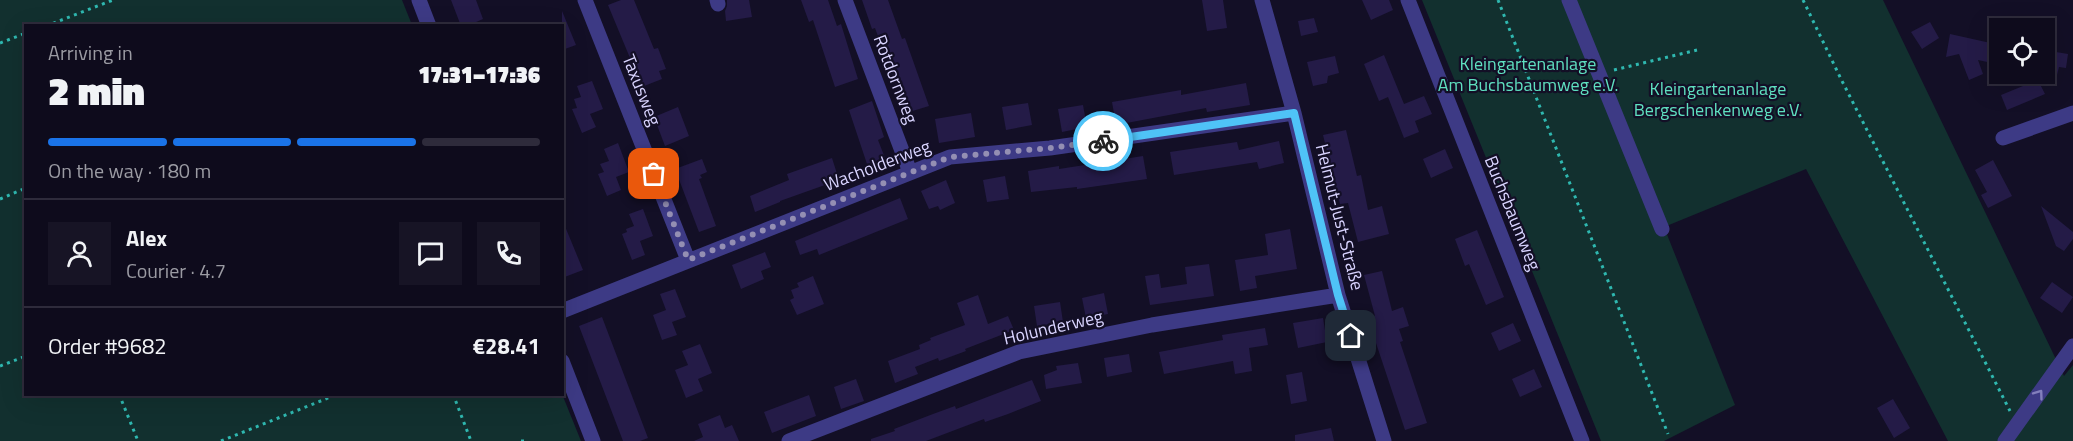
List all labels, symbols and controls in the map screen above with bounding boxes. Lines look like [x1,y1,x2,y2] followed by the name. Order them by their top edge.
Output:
[1989,18,2055,84] map controls
[1989,18,2055,84] button: locate
[867,31,925,127] street label: Rotdornweg
[48,37,133,68] text: Arriving in
[615,50,669,130] street label: Taxusweg
[1438,50,1618,98] park label: Kleingartenanlage Am Buchsbaumweg e.V.
[418,58,540,92] text: 17:31–17:36
[48,61,145,120] text: 2 min
[1634,75,1802,123] park label: Kleingartenanlage Bergschenkenweg e.V.
[1073,111,1133,171] courier
[1087,125,1120,158] icon: bike
[820,132,934,198] street label: Wacholderweg
[1309,141,1371,293] street label: Helmut-Just-Straße
[628,148,679,199] pin
[1478,152,1548,274] street label: Buchsbaumweg
[48,155,211,186] text: On the way · 180 m
[637,157,670,190] icon: bag
[126,221,167,255] text: Alex
[48,222,111,285] button: person
[399,222,462,285] button: chat
[477,222,540,285] button: phone
[126,255,226,286] text: Courier · 4.7
[1000,302,1106,352] street label: Holunderweg
[1325,310,1376,361] pin
[1334,319,1367,352] icon: home
[48,329,167,363] text: Order #9682
[473,329,540,363] text: €28.41
[2032,389,2043,400] one-way arrow

